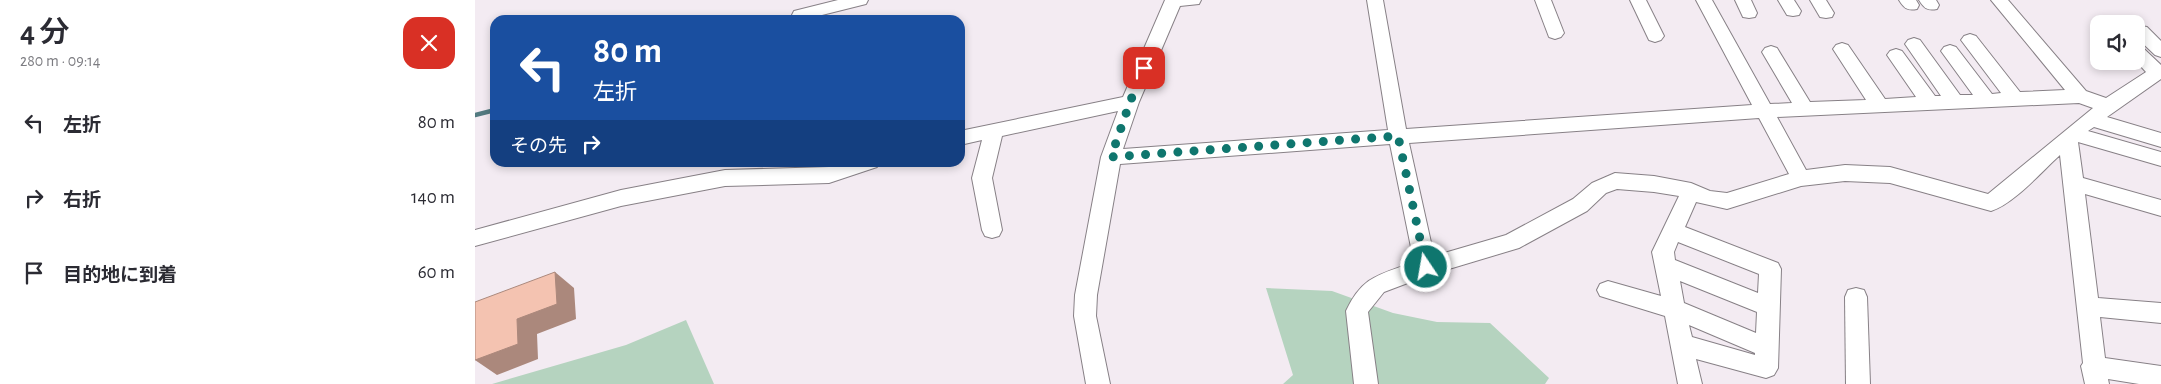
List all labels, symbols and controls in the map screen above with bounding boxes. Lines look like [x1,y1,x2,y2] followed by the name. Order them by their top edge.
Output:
[2090,15,2145,70] map controls
[2090,15,2145,70] button: sound
[403,17,455,69] button: close
[20,18,70,48] text: 4 分
[593,34,662,69] text: 80 m
[510,35,575,100] icon: left
[1123,47,1165,89] pin
[20,53,101,69] text: 280 m · 09:14
[1130,54,1158,82] icon: arrive
[593,81,637,103] text: 左折
[20,109,48,137] icon: left
[418,113,455,132] text: 80 m
[63,116,101,135] text: 左折
[577,130,605,158] icon: right
[510,137,567,156] text: その先
[20,184,48,212] icon: right
[411,188,455,207] text: 140 m
[63,191,101,210] text: 右折
[1399,240,1451,292] position arrow
[20,259,48,287] icon: arrive
[418,263,455,282] text: 60 m
[63,266,177,285] text: 目的地に到着

